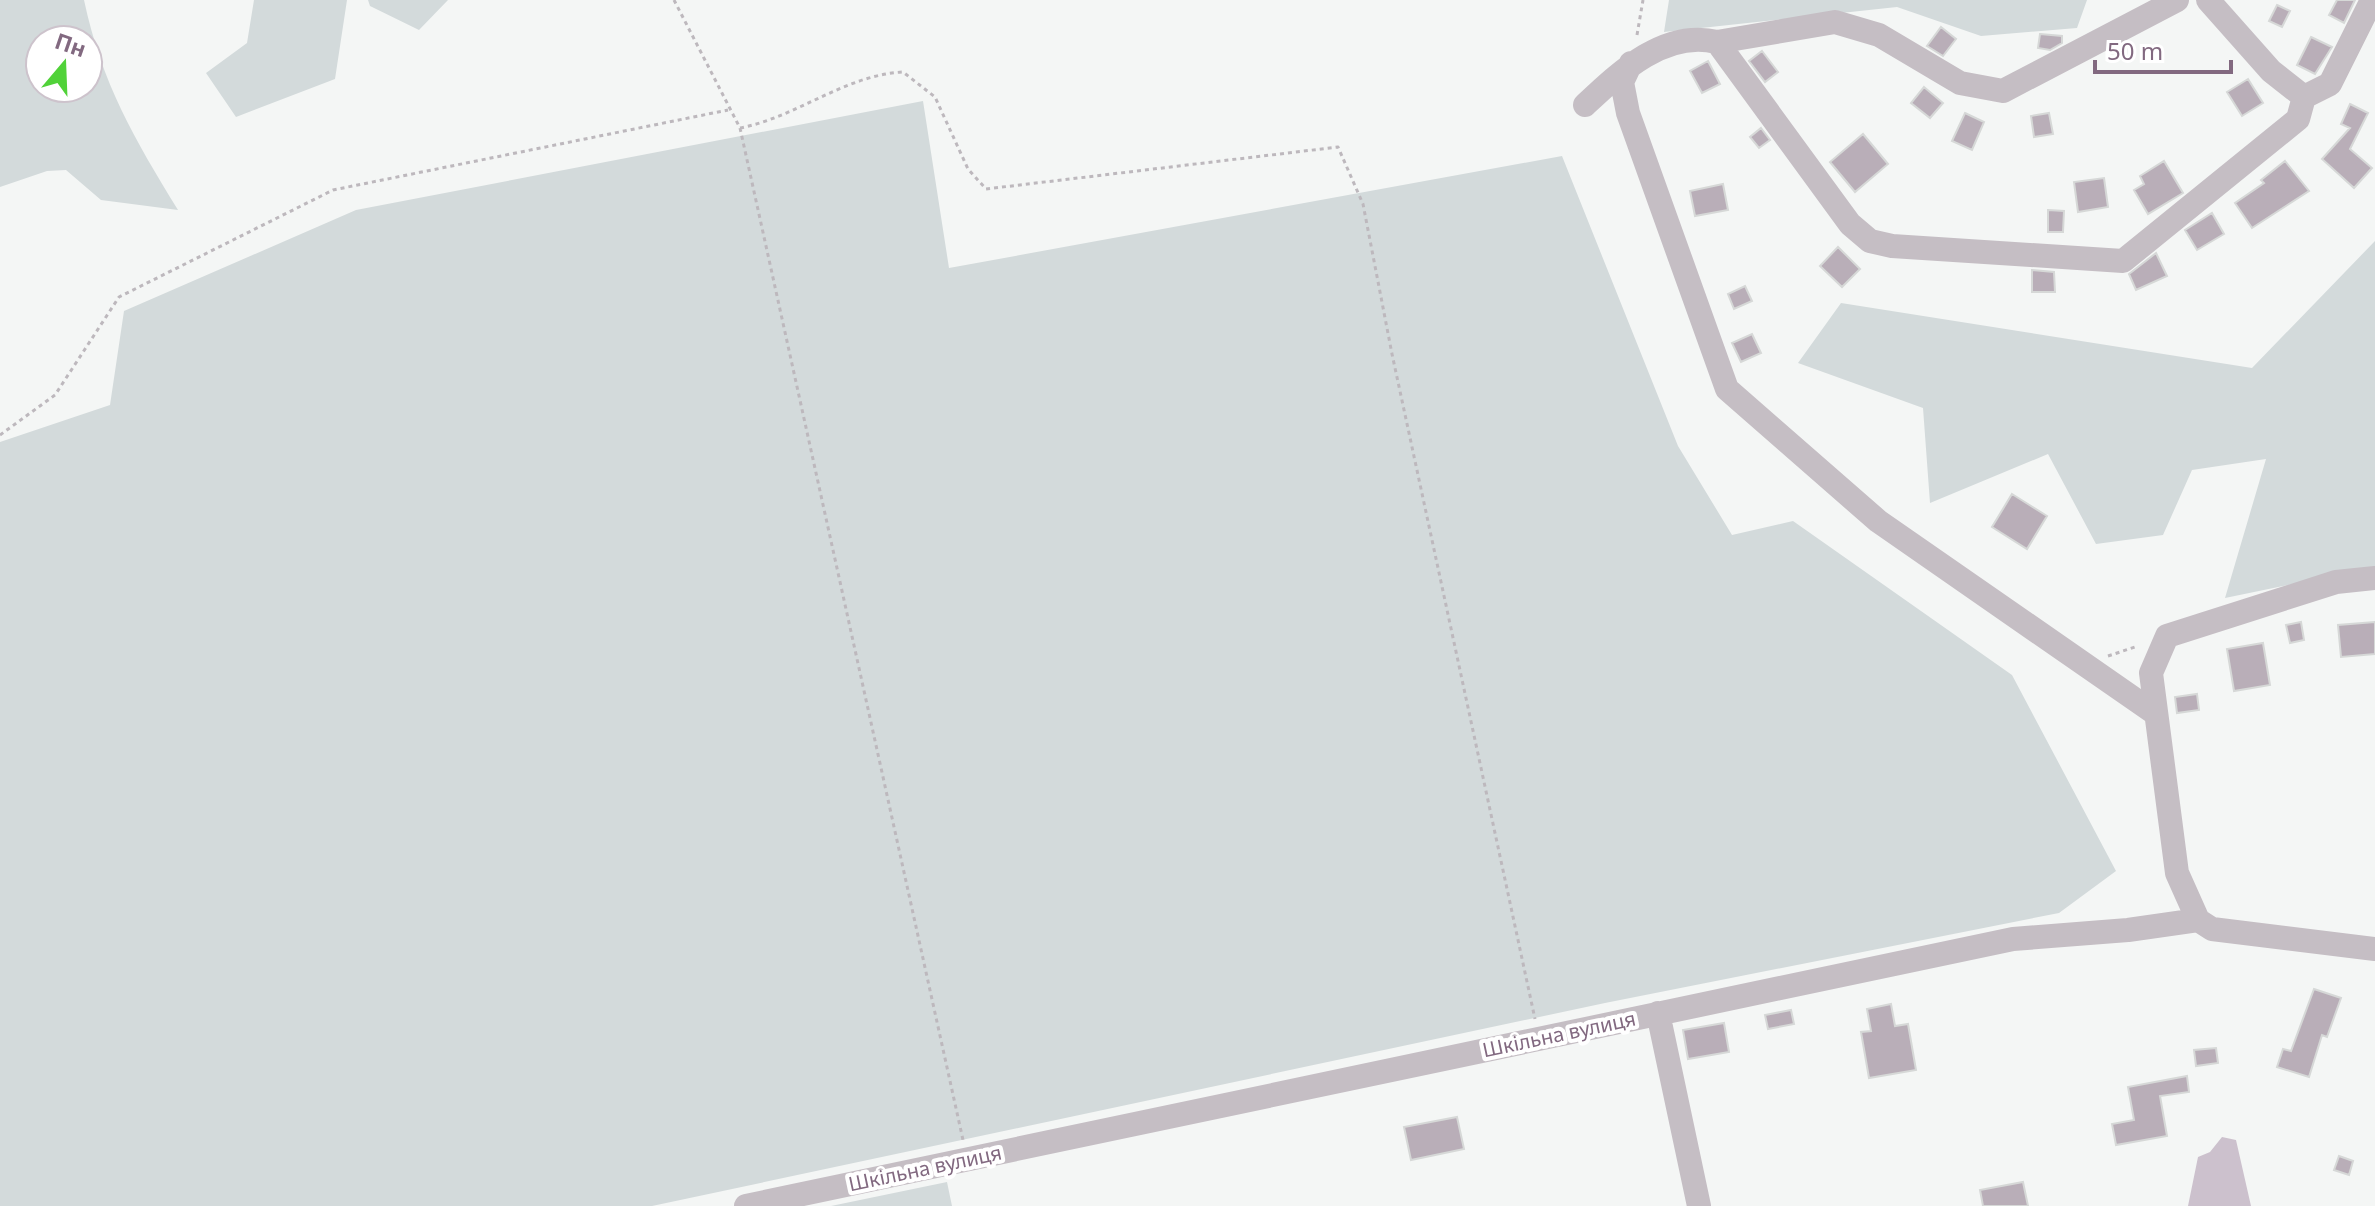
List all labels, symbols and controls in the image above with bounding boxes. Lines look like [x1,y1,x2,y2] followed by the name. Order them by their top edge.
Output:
[24,24,104,104] north arrow
[2095,24,2231,74] scale bar
[51,25,90,63] text: Пн
[2107,34,2163,67] text: 50 m
[1480,1005,1638,1063] street label: Шкільна вулиця
[846,1139,1004,1197] street label: Шкільна вулиця

